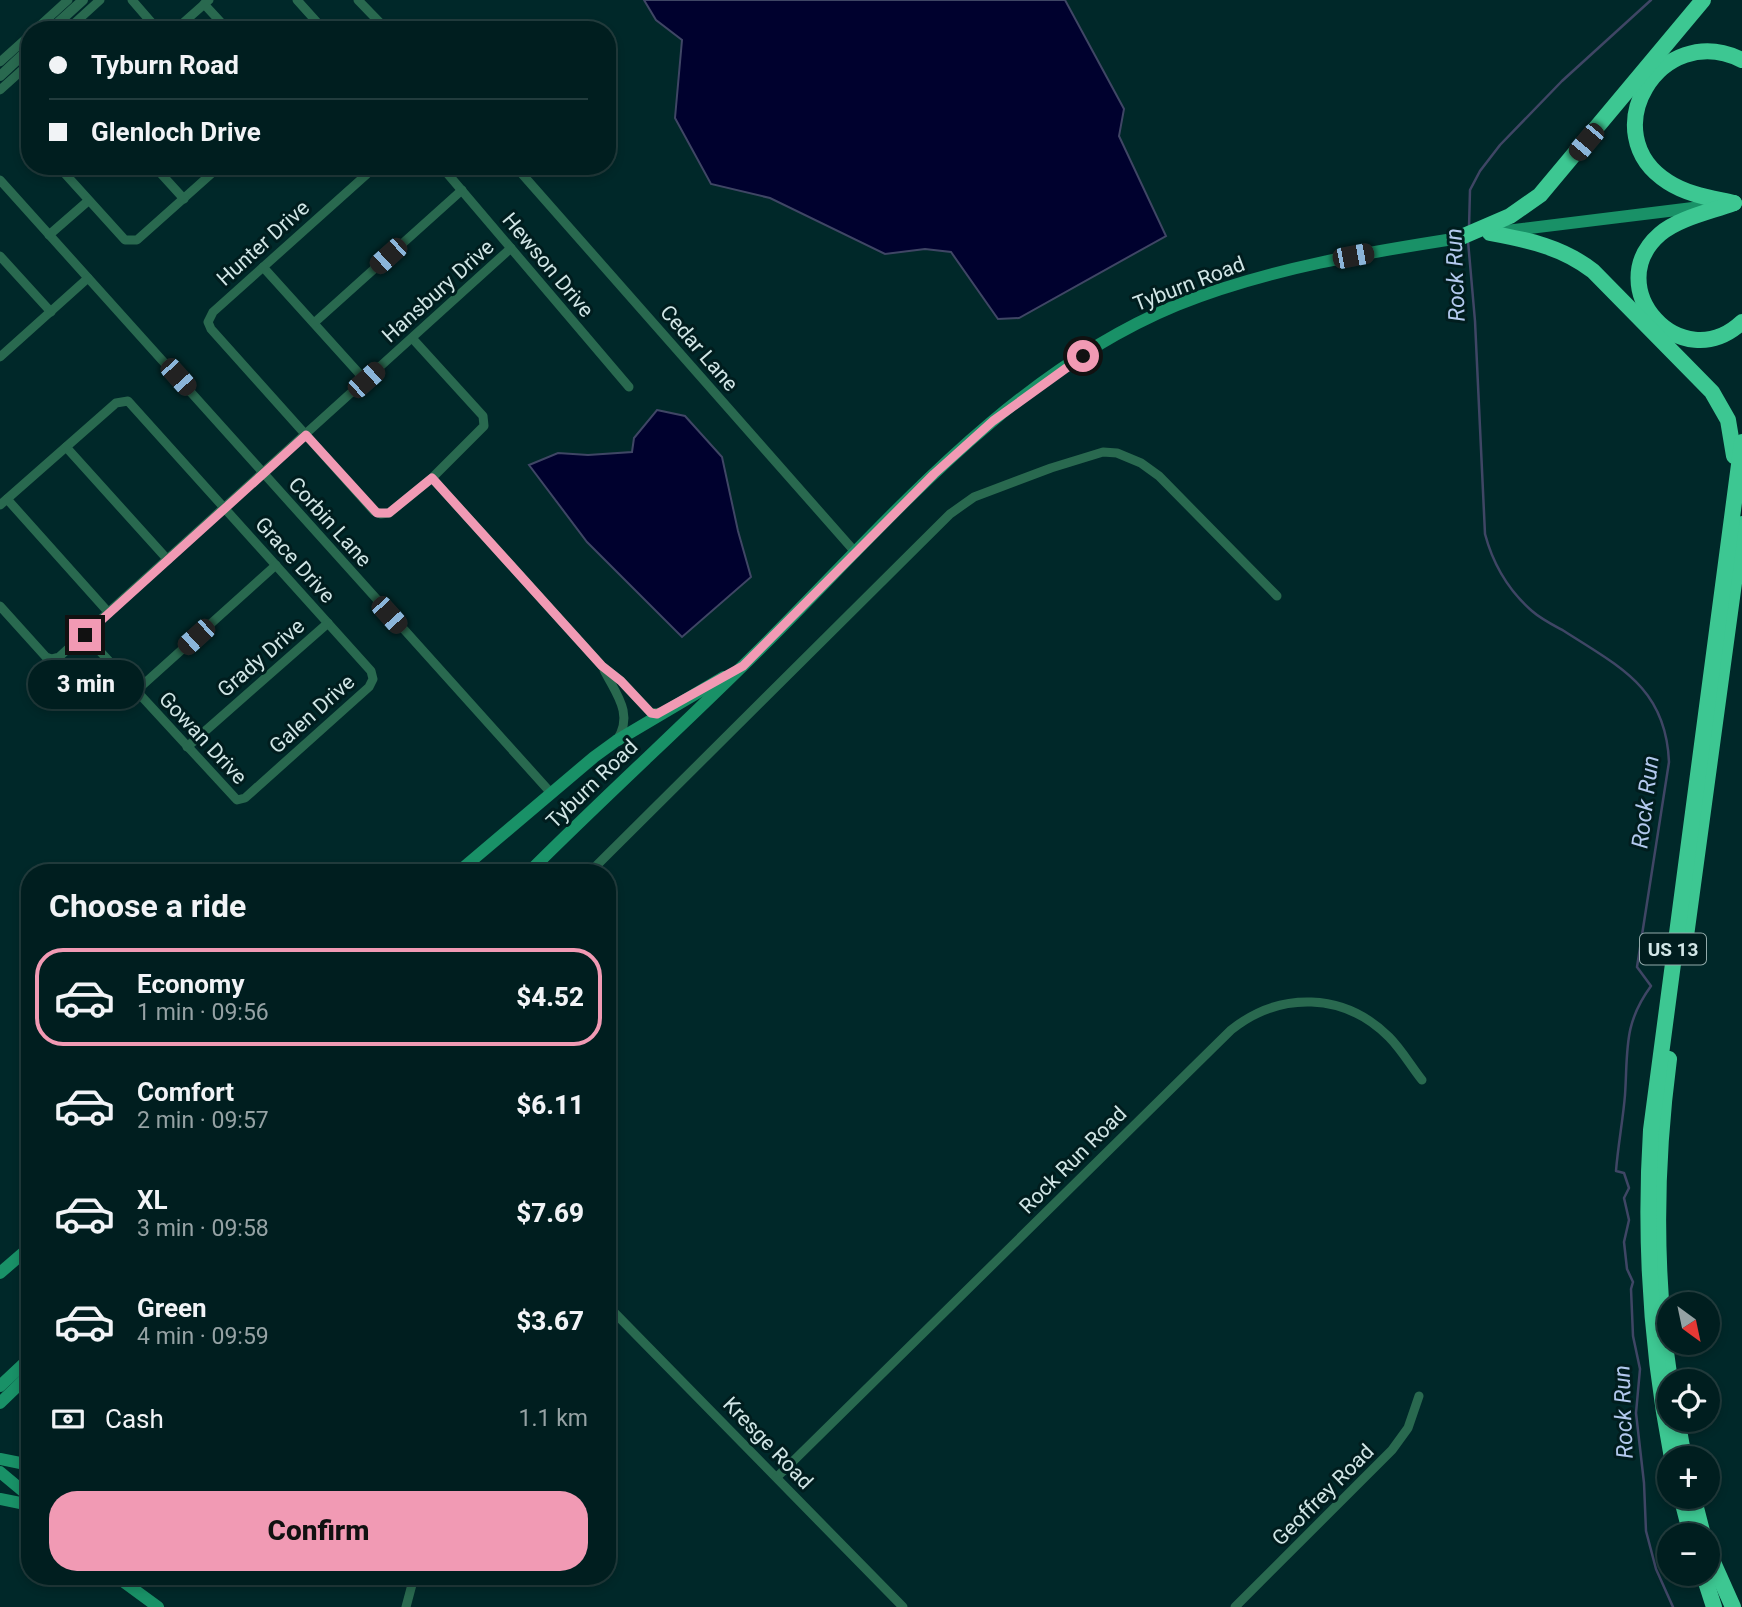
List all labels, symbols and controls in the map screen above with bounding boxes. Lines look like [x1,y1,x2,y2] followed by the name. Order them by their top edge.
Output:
[91,50,239,80] text: Tyburn Road
[91,117,261,147] text: Glenloch Drive
[1565,119,1608,165] car
[212,195,314,291] street label: Hunter Drive
[497,208,599,322] street label: Hewson Drive
[1440,228,1471,322] water label: Rock Run
[366,234,411,278] car
[377,235,499,347] street label: Hansbury Drive
[1331,242,1376,270] car
[1130,252,1248,316] street label: Tyburn Road
[655,300,743,396] street label: Cedar Lane
[1067,340,1099,372] route start
[157,354,200,400] car
[344,358,389,402] car
[284,472,376,572] street label: Corbin Lane
[250,512,340,608] street label: Grace Drive
[368,592,411,638] car
[213,614,309,702] street label: Grady Drive
[174,615,219,659] car
[69,619,101,651] route end
[27,660,143,708] callout: 3 min
[265,670,359,758] street label: Galen Drive
[57,671,115,698] text: 3 min
[154,687,252,789] street label: Gowan Drive
[542,735,642,833] street label: Tyburn Road
[1626,754,1665,850] water label: Rock Run
[49,887,246,925] text: Choose a ride
[1640,934,1706,965] road number: US 13
[53,966,116,1029] icon: car
[137,969,244,999] text: Economy
[516,982,584,1012] text: $4.52
[137,999,269,1026] text: 1 min · 09:56
[53,1074,116,1137] icon: car
[137,1077,234,1107] text: Comfort
[516,1090,584,1120] text: $6.11
[1015,1102,1131,1218] street label: Rock Run Road
[137,1107,269,1134] text: 2 min · 09:57
[53,1182,116,1245] icon: car
[137,1185,168,1215] text: XL
[516,1198,584,1228] text: $7.69
[137,1215,269,1242] text: 3 min · 09:58
[53,1290,116,1353] icon: car
[1657,1292,1720,1354] north arrow
[1657,1292,1720,1586] map controls
[137,1293,207,1323] text: Green
[516,1306,584,1336] text: $3.67
[137,1323,269,1350] text: 4 min · 09:59
[1608,1365,1639,1459] water label: Rock Run
[1657,1369,1720,1432] button: locate
[718,1392,818,1494] street label: Kresge Road
[49,1400,87,1438] icon: cash
[105,1404,164,1434] text: Cash
[519,1405,588,1432] text: 1.1 km
[1267,1439,1379,1551] street label: Geoffrey Road
[1657,1446,1720,1509] button: +
[49,1491,588,1571] button: Confirm
[1657,1523,1720,1586] button: −

